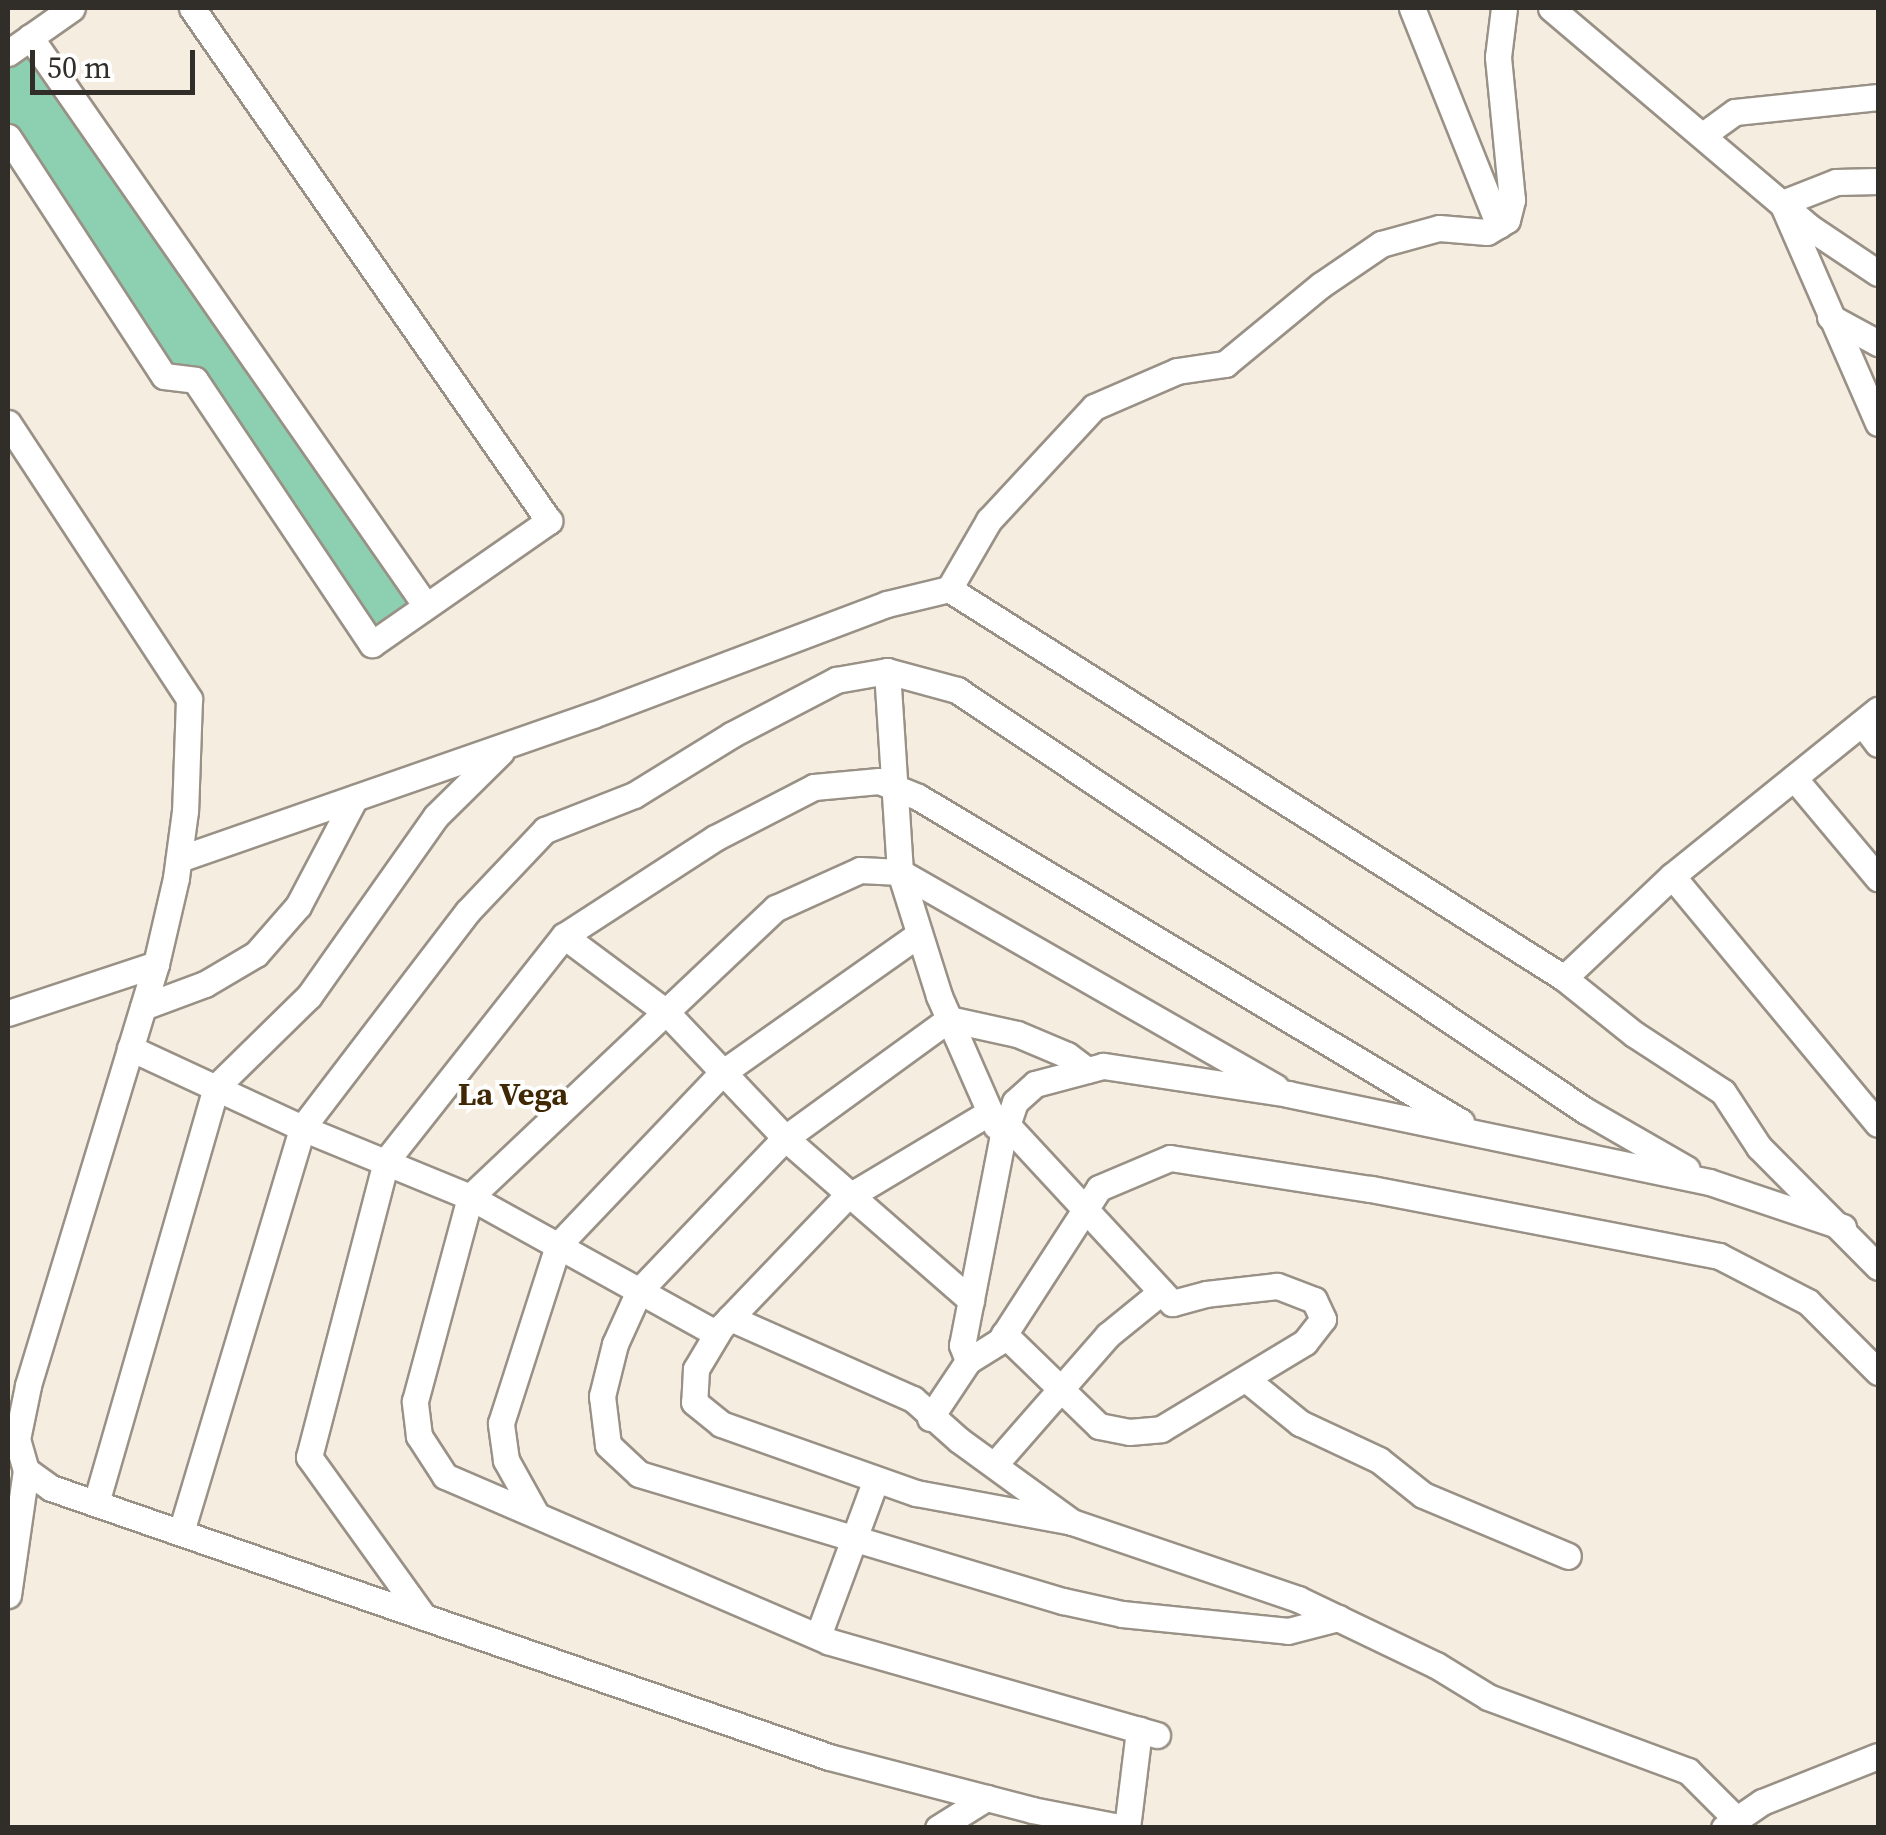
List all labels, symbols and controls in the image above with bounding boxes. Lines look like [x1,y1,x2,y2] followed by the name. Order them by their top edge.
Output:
[35,30,200,92] scale bar
[47,47,111,88] text: 50 m
[457,1075,569,1113] district label: La Vega

